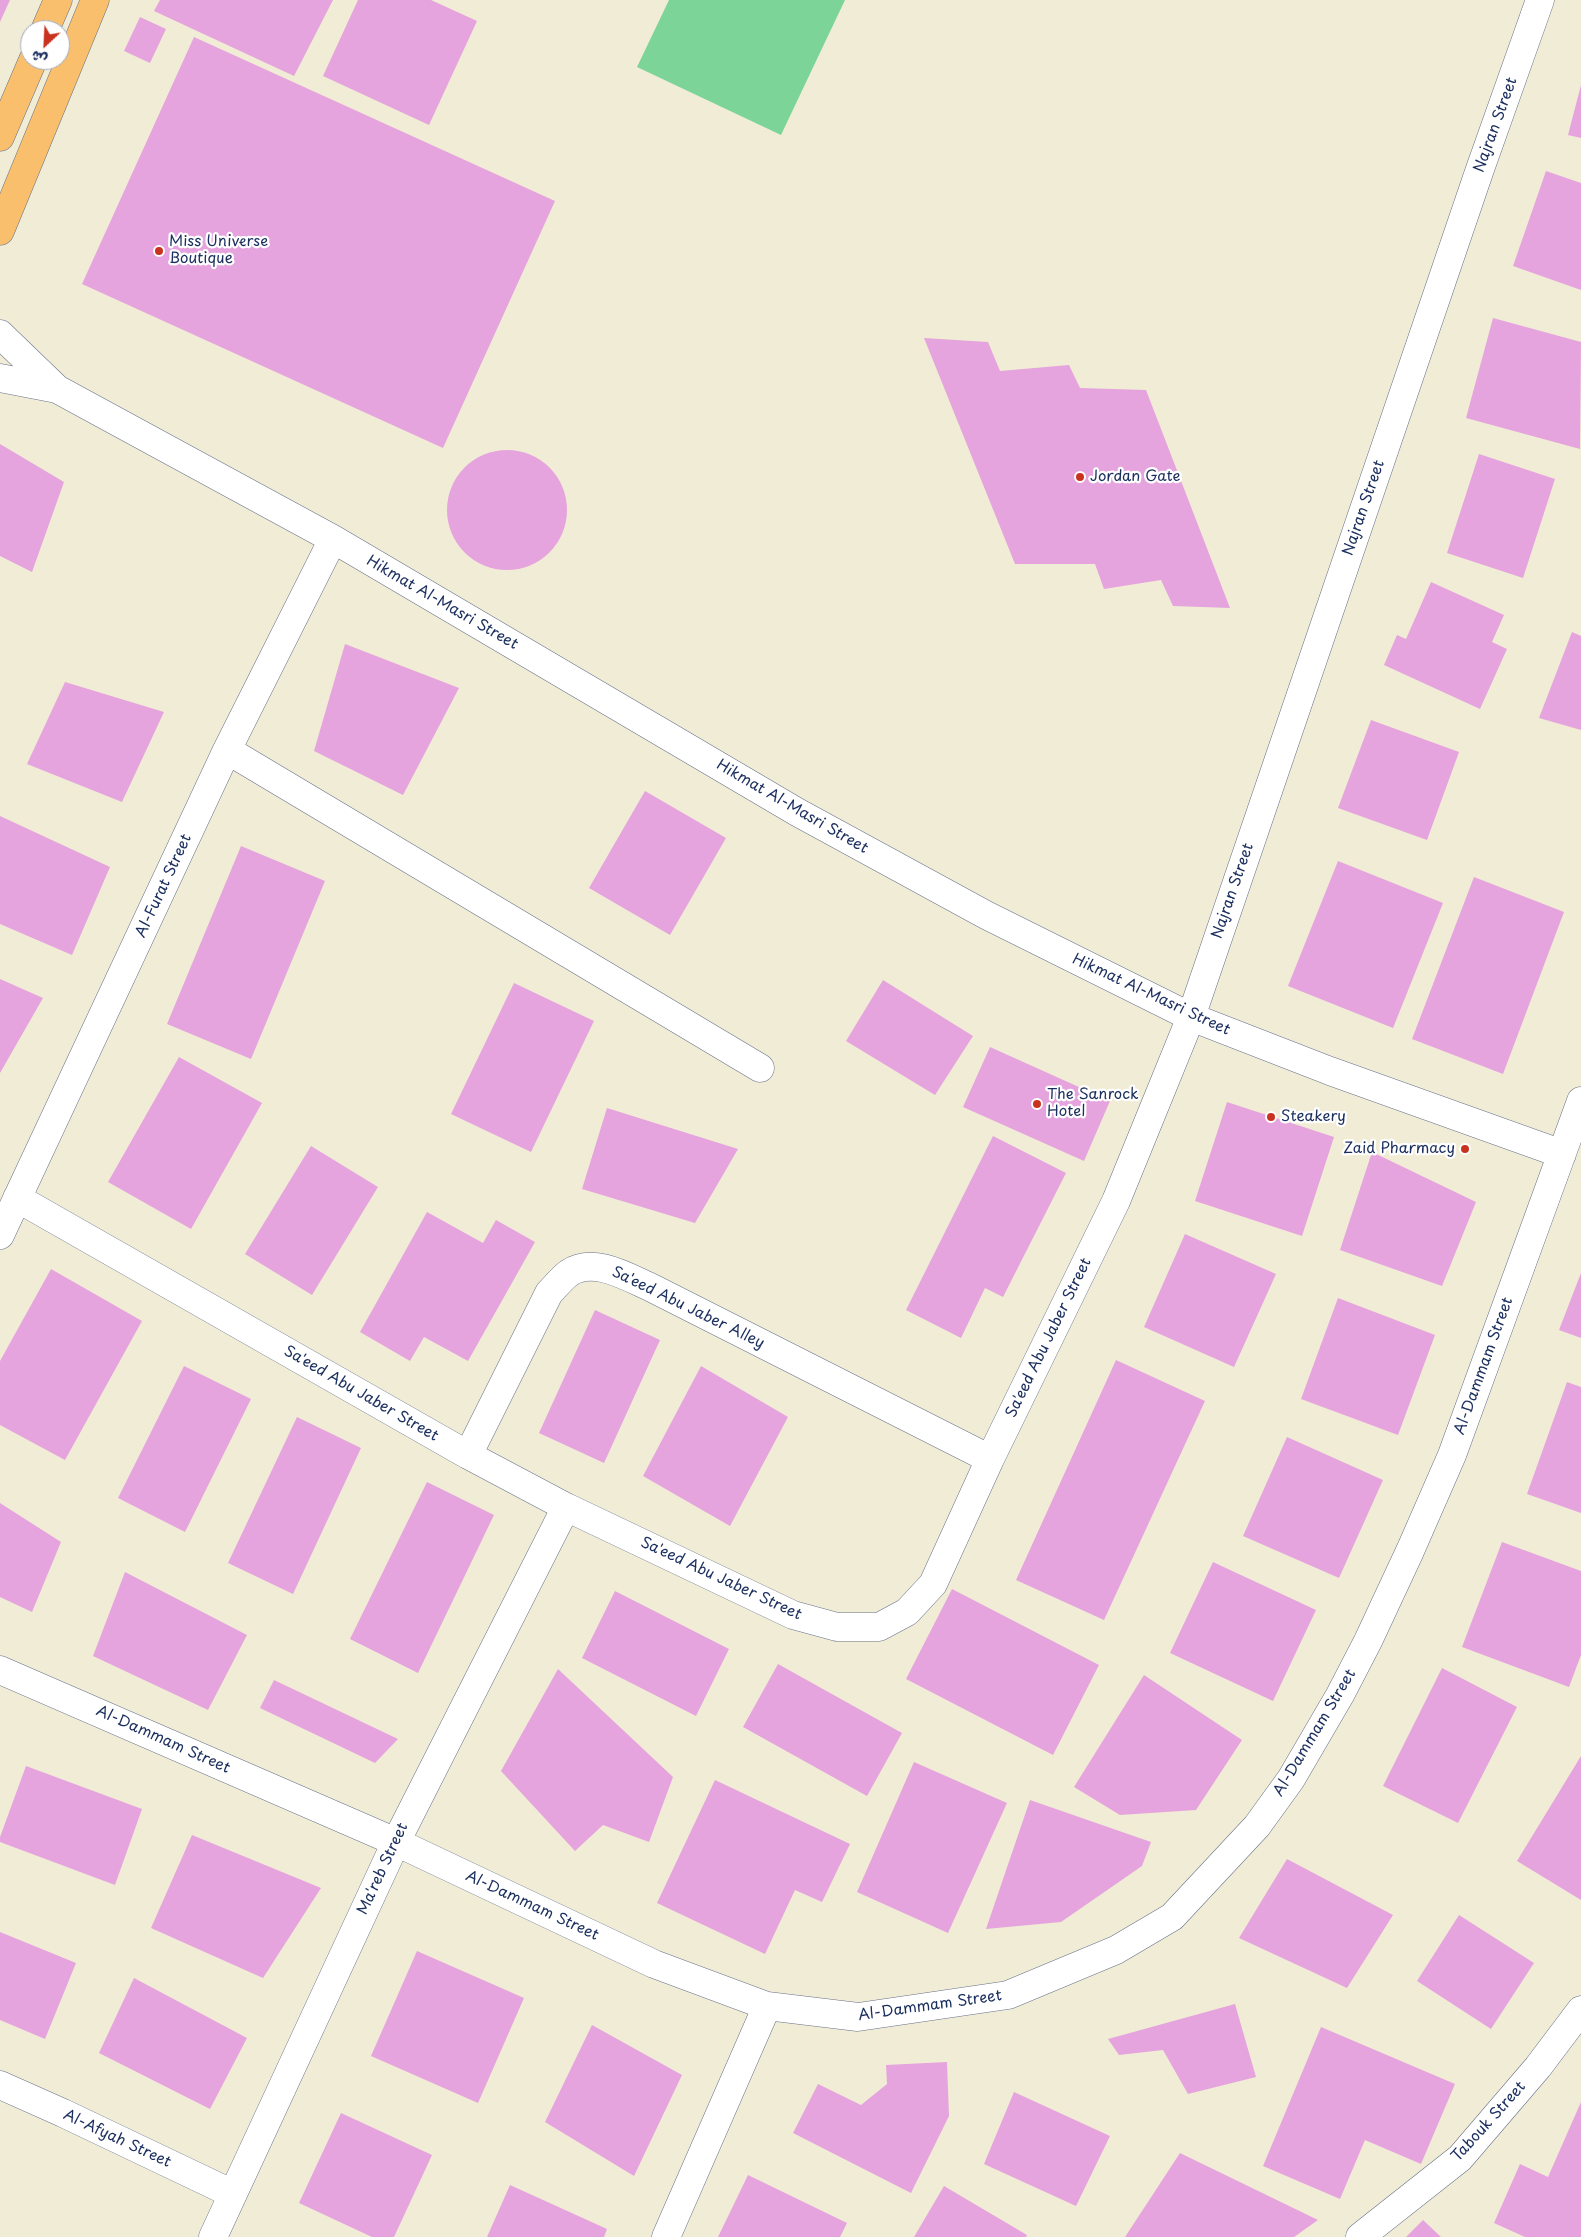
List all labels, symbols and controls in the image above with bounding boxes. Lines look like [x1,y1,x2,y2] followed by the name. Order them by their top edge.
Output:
[20,20,70,70] north arrow
[27,45,50,71] text: ش
[1470,75,1522,175] street label: Najran Street
[169,233,268,268] place label: Miss Universe Boutique
[153,245,165,257] marker: Miss Universe Boutique
[1339,458,1389,558] street label: Najran Street
[1090,468,1181,486] place label: Jordan Gate
[1074,471,1086,483] marker: Jordan Gate
[363,552,521,654] street label: Hikmat Al-Masri Street
[713,756,871,858] street label: Hikmat Al-Masri Street
[132,832,196,940] street label: Al-Furat Street
[1208,841,1258,941] street label: Najran Street
[1069,950,1233,1040] street label: Hikmat Al-Masri Street
[1047,1086,1138,1121] place label: The Sanrock Hotel
[1031,1098,1043,1110] marker: The Sanrock Hotel
[1281,1108,1346,1126] place label: Steakery
[1265,1111,1277,1123] marker: Steakery
[1343,1140,1455,1158] place label: Zaid Pharmacy
[1459,1143,1471,1155] marker: Zaid Pharmacy
[1002,1255,1096,1421] street label: Sa'eed Abu Jaber Street
[609,1263,767,1353] street label: Sa'eed Abu Jaber Alley
[1451,1295,1517,1437] street label: Al-Dammam Street
[281,1342,441,1446] street label: Sa'eed Abu Jaber Street
[638,1534,804,1624] street label: Sa'eed Abu Jaber Street
[1270,1666,1360,1800] street label: Al-Dammam Street
[93,1702,233,1778] street label: Al-Dammam Street
[354,1820,412,1918] street label: Ma'reb Street
[463,1867,601,1945] street label: Al-Dammam Street
[857,1987,1003,2025] street label: Al-Dammam Street
[1448,2078,1530,2166] street label: Tabouk Street
[60,2106,174,2172] street label: Al-Afyah Street

